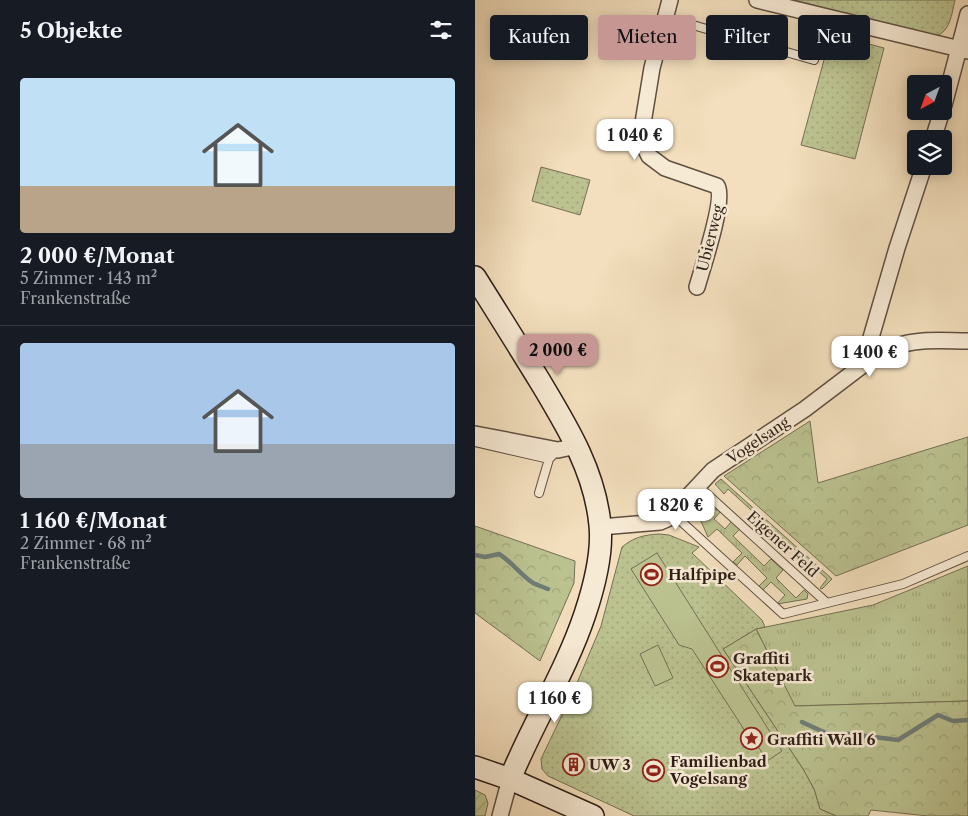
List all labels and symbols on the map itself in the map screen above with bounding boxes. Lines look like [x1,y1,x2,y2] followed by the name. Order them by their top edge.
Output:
[907,75,953,120] north arrow
[589,119,681,161] pin: 1 040 €
[693,202,727,273] street label: Ubierweg
[512,334,604,376] pin: 2 000 €
[824,336,916,378] pin: 1 400 €
[722,412,793,468] street label: Vogelsang
[630,488,722,531] pin: 1 820 €
[743,507,823,581] street label: Eigener Feld
[640,562,664,586] sports icon: Halfpipe
[668,565,736,584] place label: Halfpipe
[733,649,813,685] place label: Graffiti Skatepark
[705,655,729,679] sports icon: Graffiti Skatepark
[509,682,601,724] pin: 1 160 €
[739,727,763,751] place icon: Graffiti Wall 6
[767,730,876,749] place label: Graffiti Wall 6
[561,752,585,776] building icon: UW 3
[669,752,767,788] place label: Familienbad Vogelsang
[589,755,631,774] place label: UW 3
[642,758,666,782] sports icon: Familienbad Vogelsang

